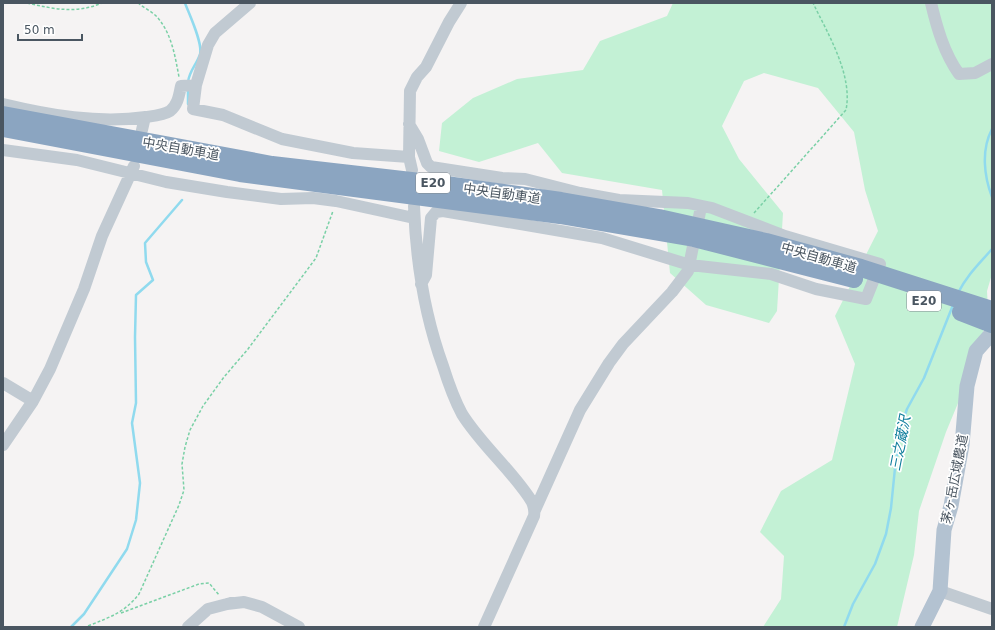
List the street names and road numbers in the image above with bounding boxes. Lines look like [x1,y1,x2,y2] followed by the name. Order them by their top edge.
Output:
[141,134,221,163] street label: 中央自動車道
[416,173,450,193] road number: E20
[462,181,542,206] street label: 中央自動車道
[779,240,858,275] street label: 中央自動車道
[907,291,941,311] road number: E20
[938,433,971,525] street label: 茅ヶ岳広域農道

